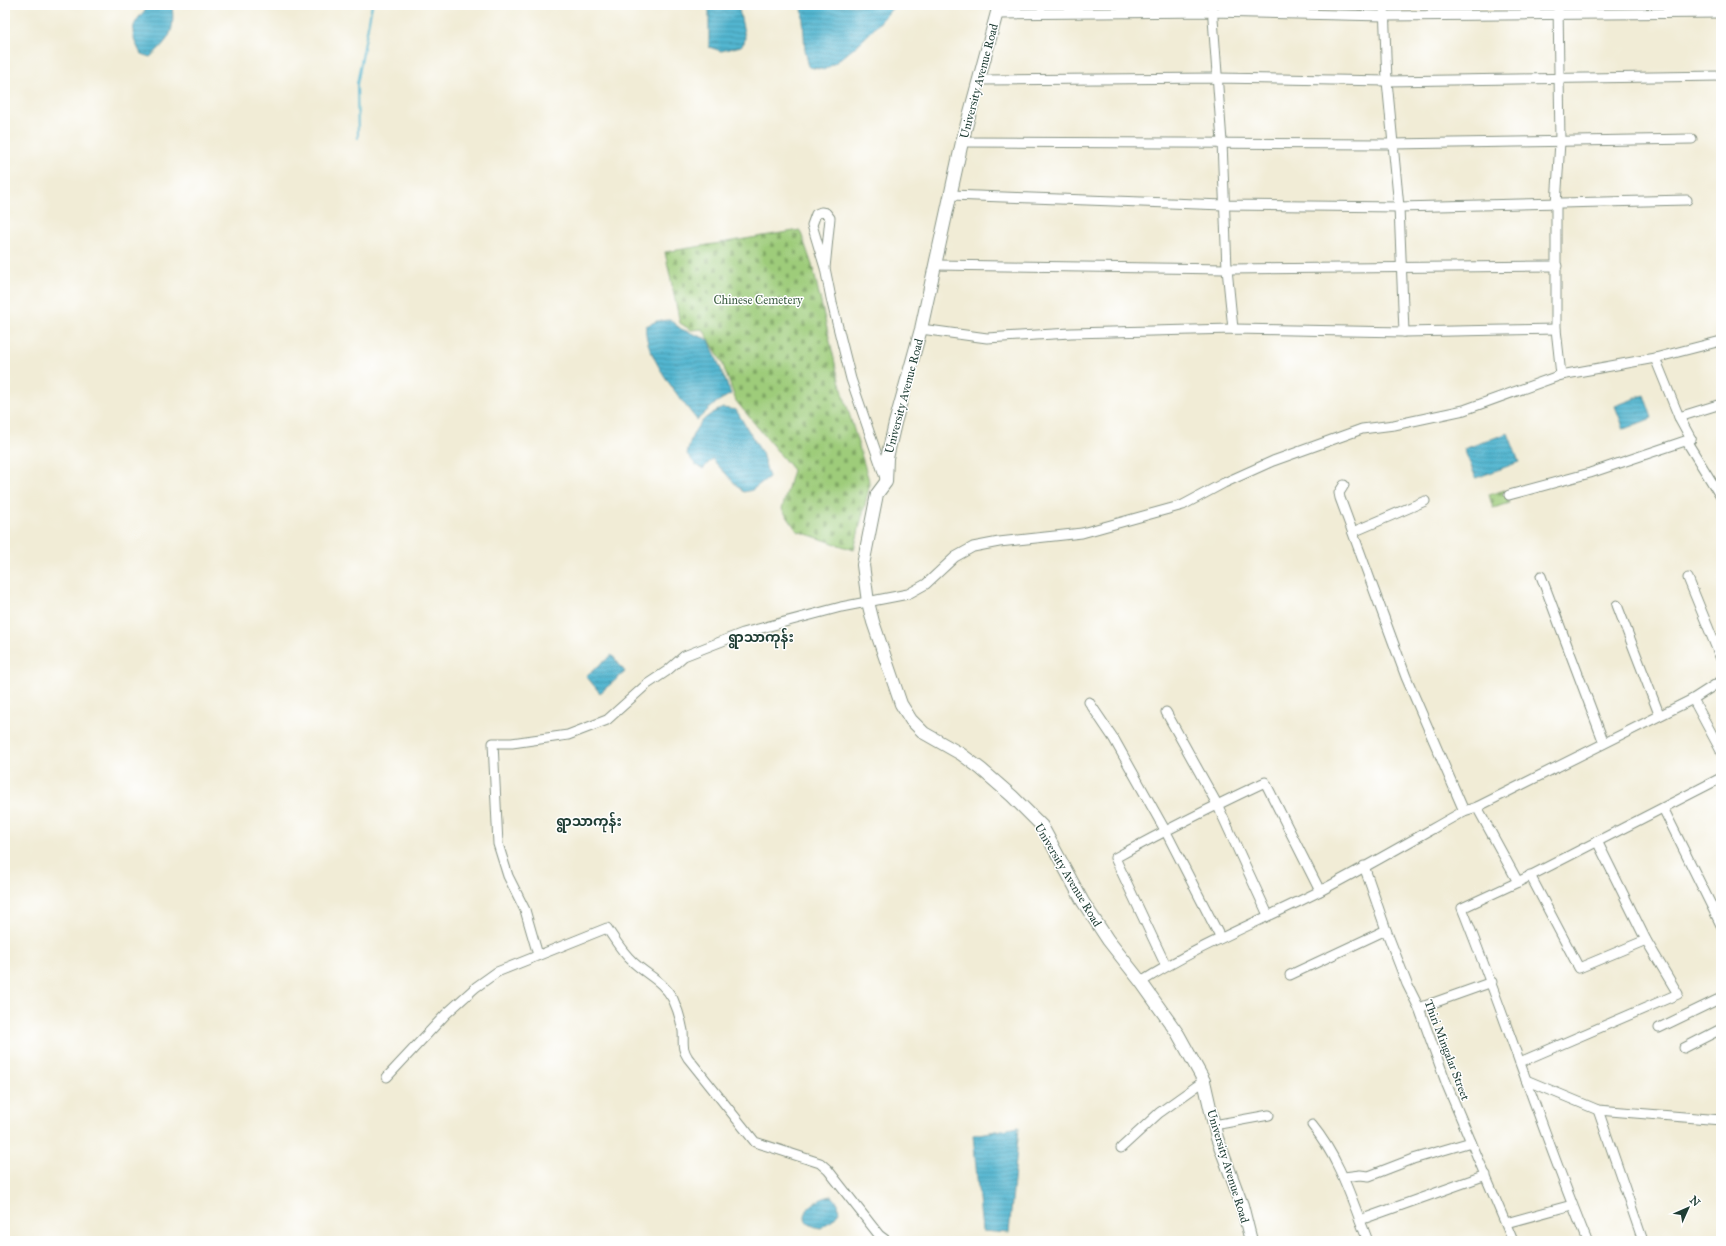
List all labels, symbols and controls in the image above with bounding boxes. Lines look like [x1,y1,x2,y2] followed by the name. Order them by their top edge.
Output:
[957,22,1001,140] street label: University Avenue Road
[713,293,803,307] park label: Chinese Cemetery
[882,337,926,455] street label: University Avenue Road
[728,627,794,649] district label: ရွာသာကုန်း
[556,811,622,833] district label: ရွာသာကုန်း
[1032,821,1104,929] street label: University Avenue Road
[1420,998,1473,1103] street label: Thiri Mingalar Street
[1204,1107,1252,1225] street label: University Avenue Road
[1668,1188,1708,1228] north arrow
[1687,1193,1703,1210] text: N

